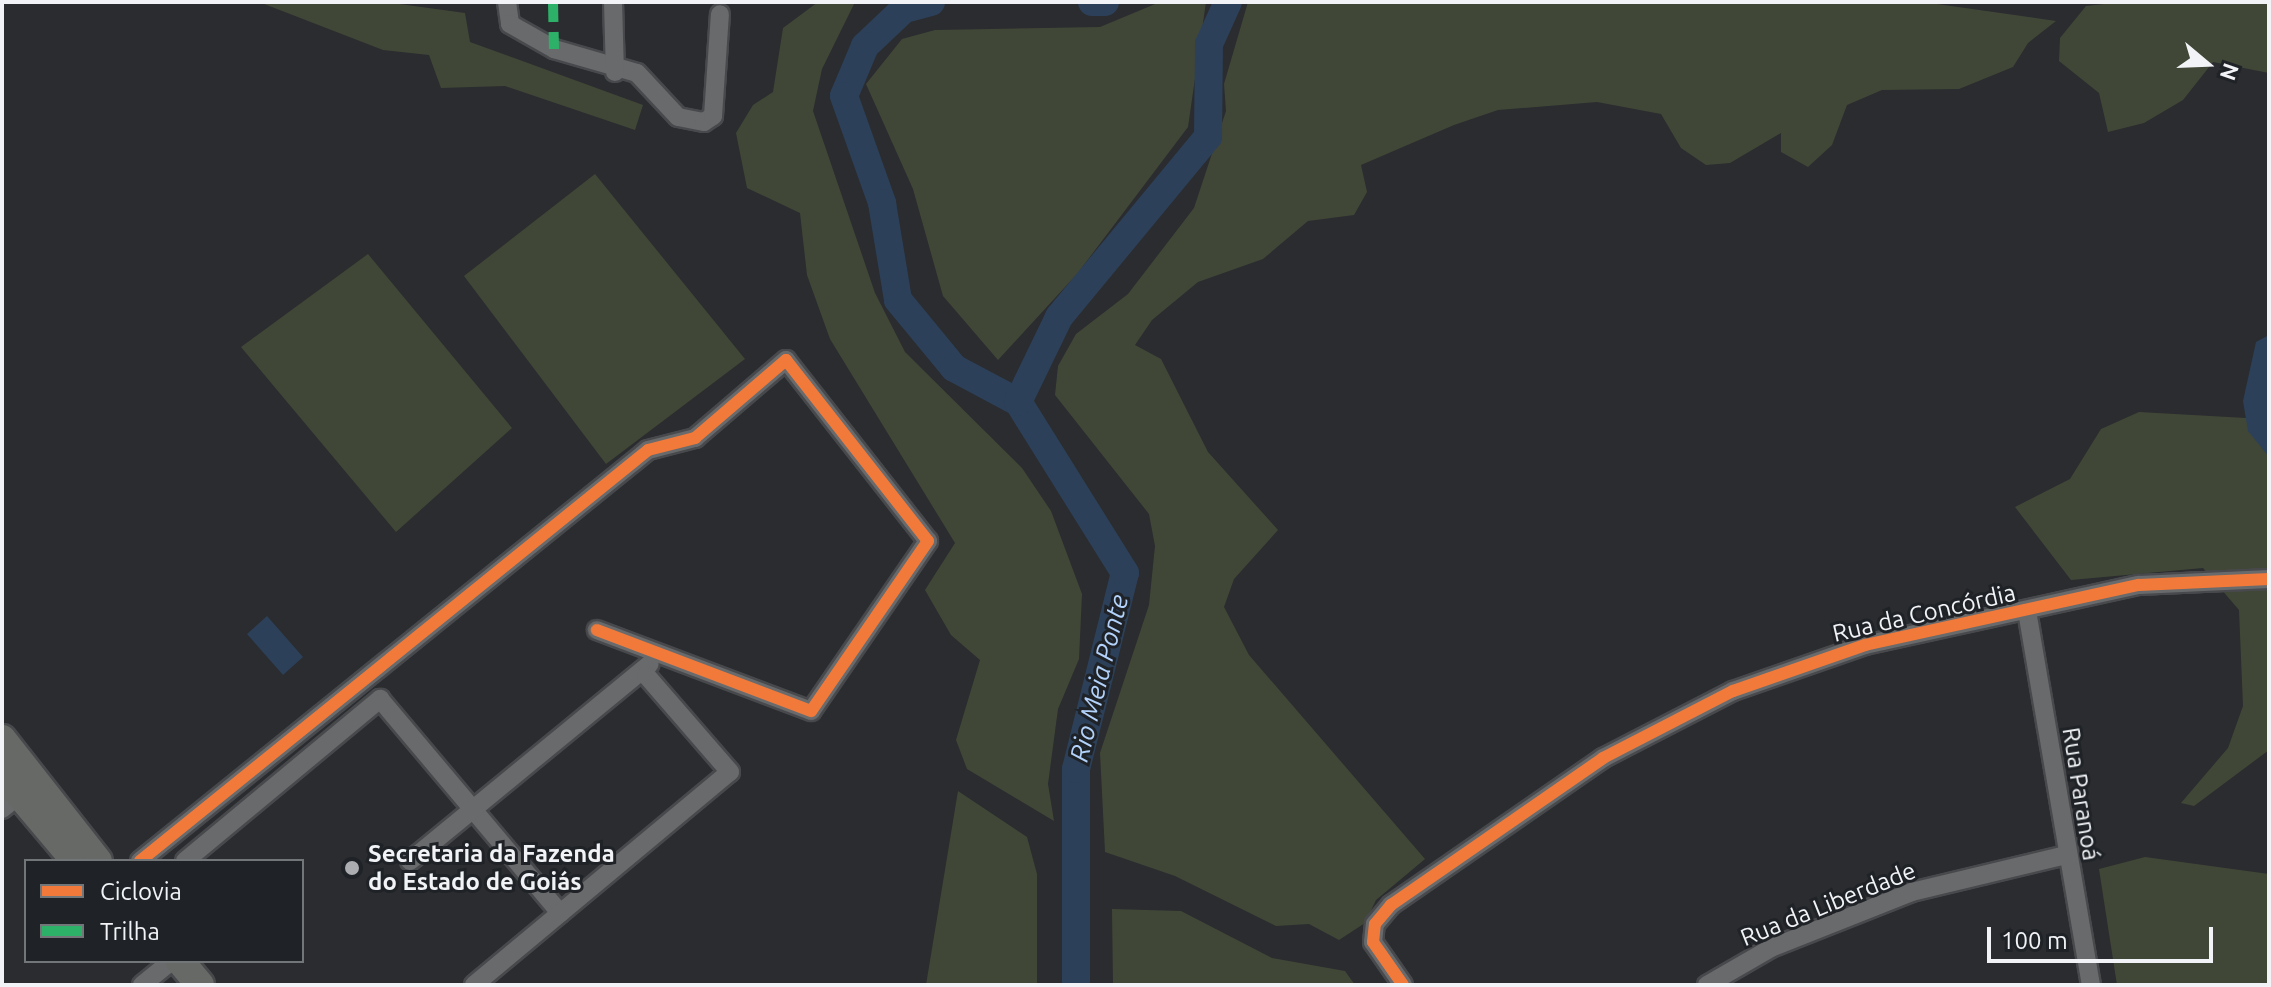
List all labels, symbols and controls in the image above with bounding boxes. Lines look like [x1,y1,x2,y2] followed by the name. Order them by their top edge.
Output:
[2167,24,2247,104] north arrow
[2216,60,2245,84] text: N
[1830,578,2018,648] street label: Rua da Concórdia
[1063,591,1135,765] water label: Rio Meia Ponte
[2056,725,2106,863] street label: Rua Paranoá
[368,840,615,896] place label: Secretaria da Fazenda do Estado de Goiás
[1736,856,1920,952] street label: Rua da Liberdade
[24,859,304,963] legend
[343,859,361,877] marker: Secretaria da Fazenda do Estado de Goiás
[100,878,182,905] text: Ciclovia
[1991,911,2217,961] scale bar
[100,918,160,945] text: Trilha
[2001,927,2068,954] text: 100 m

